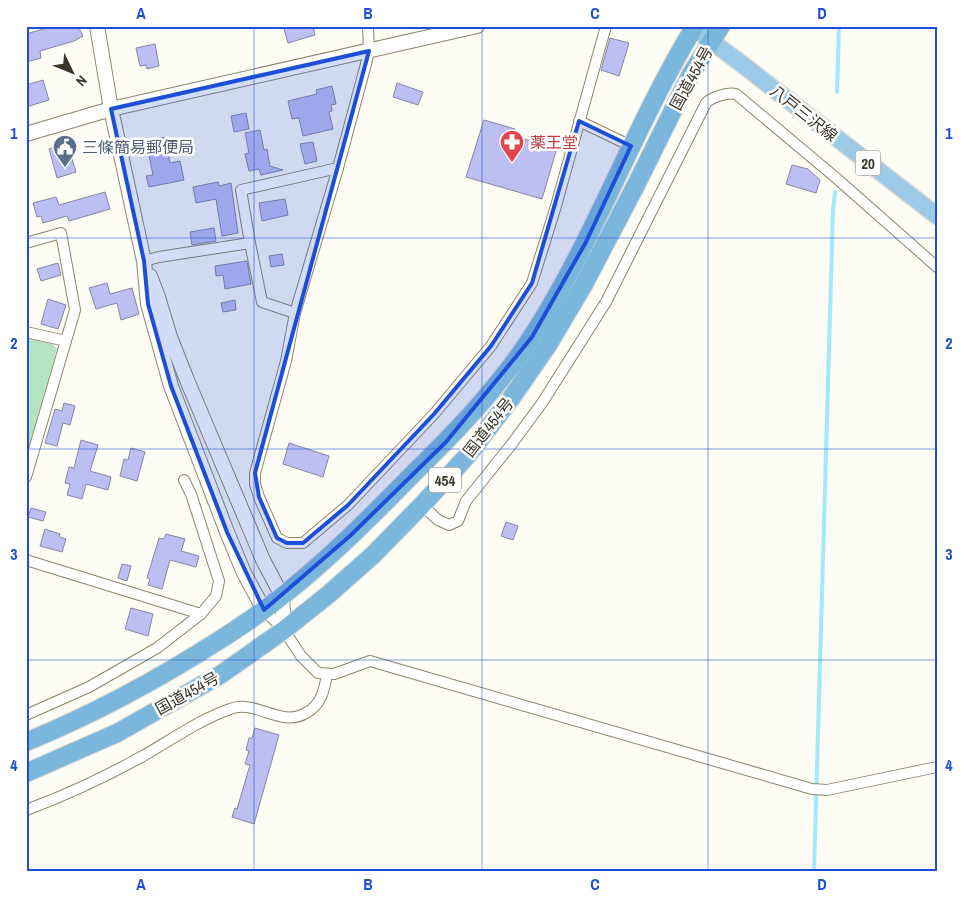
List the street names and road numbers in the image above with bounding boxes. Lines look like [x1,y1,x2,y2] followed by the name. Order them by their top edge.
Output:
[664,42,718,114] street label: 国道454号
[766,80,842,146] street label: 八戸三沢線
[856,150,880,176] road number: 20
[458,393,518,461] street label: 国道454号
[429,468,461,492] road number: 454
[151,666,223,720] street label: 国道454号

